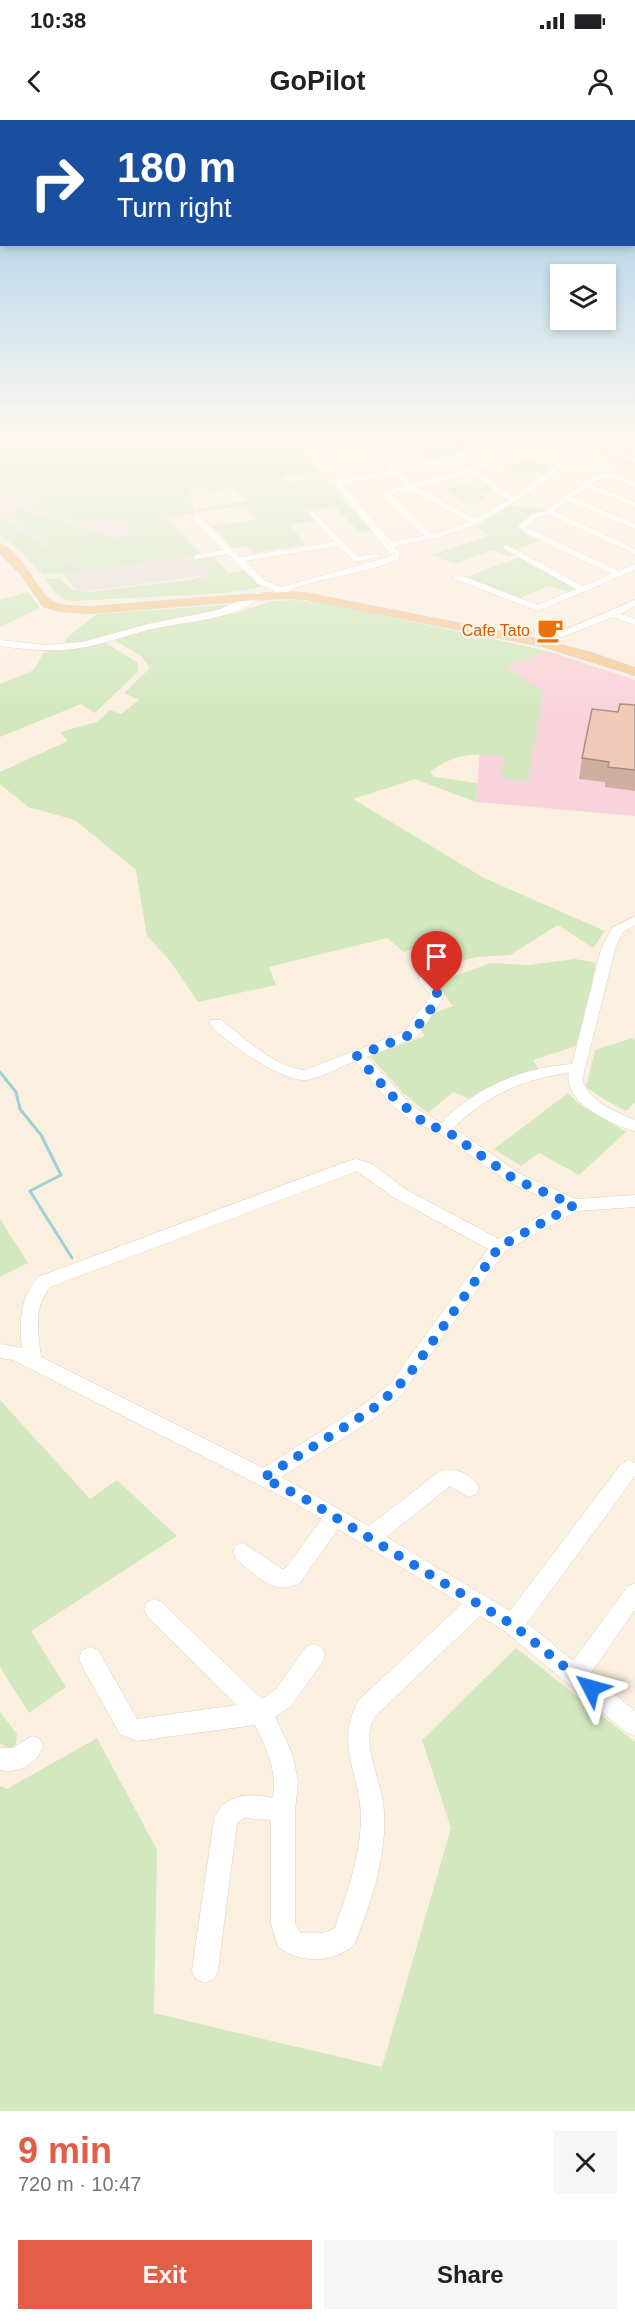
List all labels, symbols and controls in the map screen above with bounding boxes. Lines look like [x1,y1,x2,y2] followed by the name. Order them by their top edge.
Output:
[30,8,86,33] text: 10:38
[18,65,51,98] icon: back
[584,65,617,98] icon: person
[270,66,366,96] text: GoPilot
[18,144,96,222] icon: right
[117,144,236,191] text: 180 m
[117,193,232,223] text: Turn right
[550,264,616,330] map controls
[550,264,616,330] button: layers
[535,615,565,645] cafe icon: Cafe Tato
[462,622,530,639] place label: Cafe Tato
[411,931,462,993] pin
[420,940,453,973] icon: arrive
[559,1656,623,1720] position arrow
[18,2130,112,2171] text: 9 min
[554,2131,617,2194] button: close
[18,2173,141,2195] text: 720 m · 10:47
[18,2240,312,2309] button: Exit
[324,2240,617,2309] button: Share

